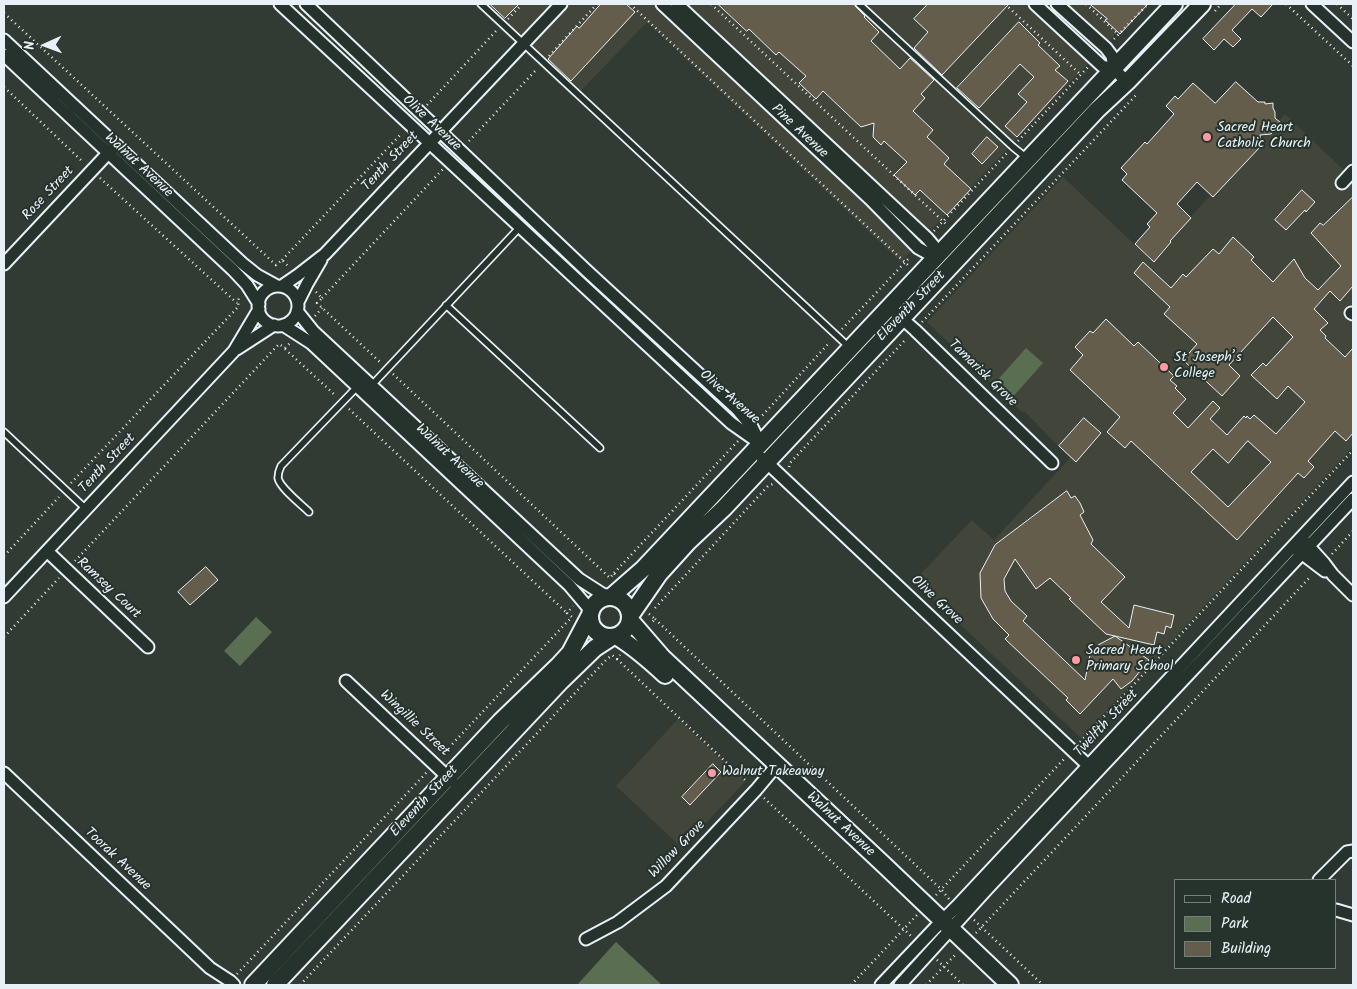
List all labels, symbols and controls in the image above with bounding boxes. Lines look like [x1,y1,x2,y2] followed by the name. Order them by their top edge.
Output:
[20,20,70,70] north arrow
[19,41,41,50] text: N
[398,92,464,156] street label: Olive Avenue
[767,101,831,163] street label: Pine Avenue
[1217,121,1311,154] place label: Sacred Heart Catholic Church
[359,129,423,195] street label: Tenth Street
[100,130,176,202] street label: Walnut Avenue
[1201,131,1213,143] marker: Sacred Heart Catholic Church
[20,163,78,225] street label: Rose Street
[874,268,950,346] street label: Eleventh Street
[944,337,1020,411] street label: Tamarisk Grove
[1174,351,1242,384] place label: St Joseph’s College
[1158,361,1170,373] marker: St Joseph’s College
[695,367,763,429] street label: Olive Avenue
[411,421,487,493] street label: Walnut Avenue
[76,431,140,497] street label: Tenth Street
[72,555,144,623] street label: Ramsey Court
[907,573,965,629] street label: Olive Grove
[1086,644,1173,676] place label: Sacred Heart Primary School
[1070,654,1082,666] marker: Sacred Heart Primary School
[376,687,452,761] street label: Wingillie Street
[1072,687,1142,761] street label: Twelfth Street
[388,763,462,841] street label: Eleventh Street
[722,765,824,781] place label: Walnut Takeaway
[706,767,718,779] marker: Walnut Takeaway
[802,789,878,861] street label: Walnut Avenue
[646,817,710,883] street label: Willow Grove
[80,825,154,895] street label: Toorak Avenue
[1174,879,1337,969] legend
[1221,887,1251,911] text: Road
[1221,912,1248,936] text: Park
[1221,937,1271,961] text: Building

